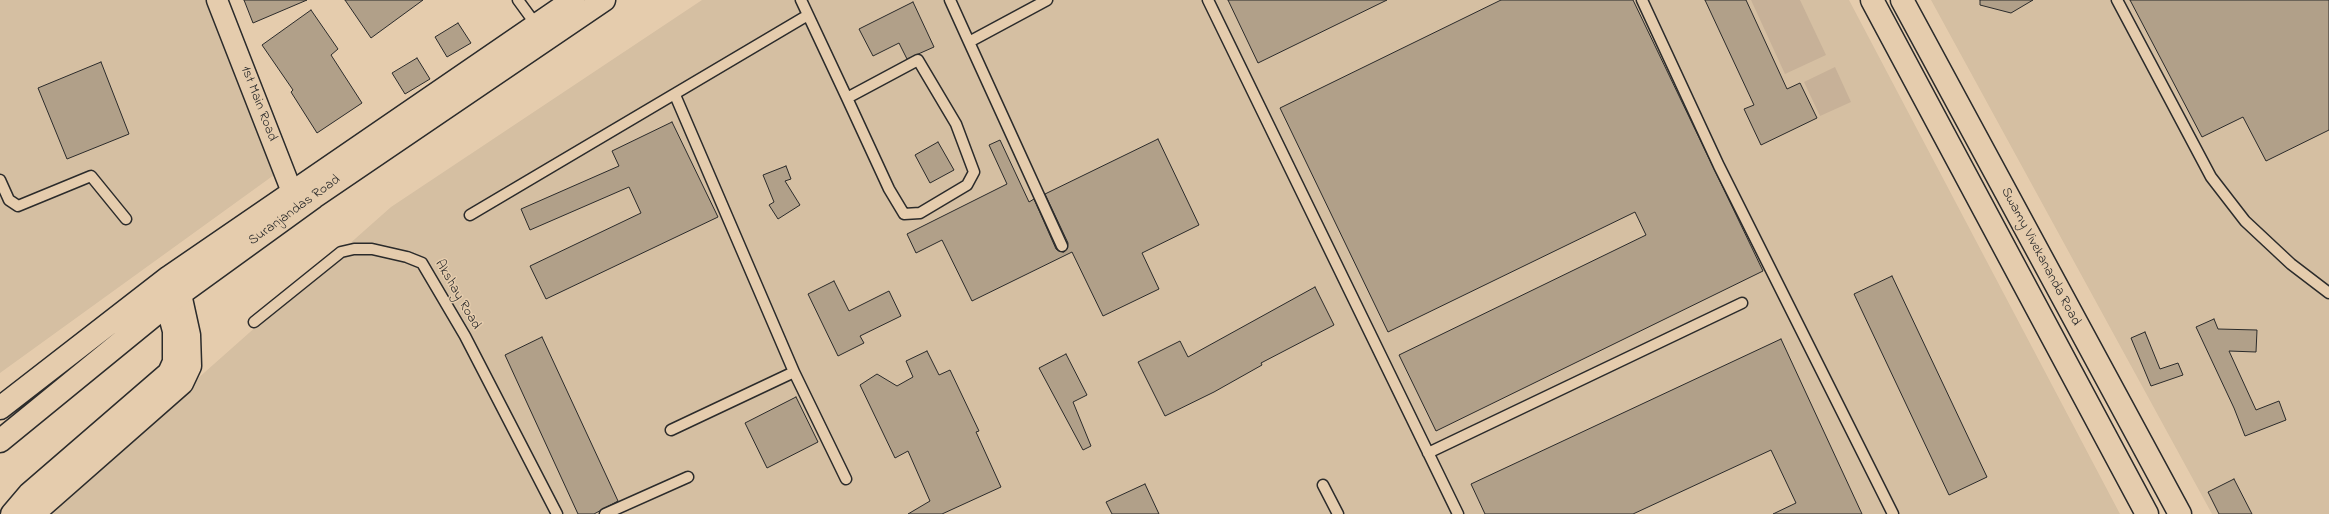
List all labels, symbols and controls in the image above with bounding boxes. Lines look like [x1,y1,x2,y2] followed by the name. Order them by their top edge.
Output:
[236,64,280,144] street label: 1st Main Road
[246,172,344,250] street label: Suranjandas Road
[1996,185,2084,329] street label: Swamy Vivekananda Road
[430,257,484,333] street label: Akshay Road

